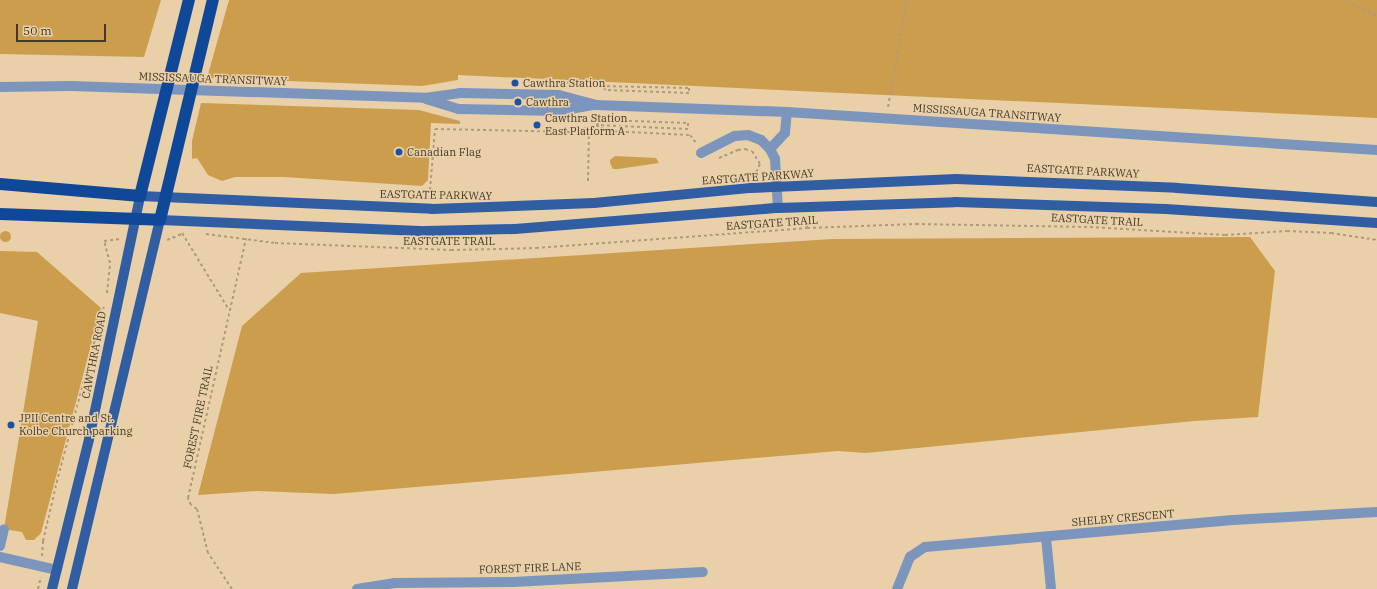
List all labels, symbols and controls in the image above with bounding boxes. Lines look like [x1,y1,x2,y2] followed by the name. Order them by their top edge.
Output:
[18,16,108,42] scale bar
[23,23,52,38] text: 50 m
[138,70,288,88] street label: MISSISSAUGA TRANSITWAY
[523,76,605,90] place label: Cawthra Station
[510,78,520,88] marker: Cawthra Station
[526,95,569,109] place label: Cawthra
[513,97,523,107] marker: Cawthra
[912,101,1062,125] street label: MISSISSAUGA TRANSITWAY
[545,112,627,138] place label: Cawthra Station East Platform A
[532,120,542,130] marker: Cawthra Station East Platform A
[407,145,481,159] place label: Canadian Flag
[394,147,404,157] marker: Canadian Flag
[1026,161,1140,181] street label: EASTGATE PARKWAY
[701,166,815,188] street label: EASTGATE PARKWAY
[379,187,493,203] street label: EASTGATE PARKWAY
[1051,211,1143,229] street label: EASTGATE TRAIL
[726,213,818,233] street label: EASTGATE TRAIL
[403,234,495,248] street label: EASTGATE TRAIL
[79,310,109,400] street label: CAWTHRA ROAD
[181,364,215,470] street label: FOREST FIRE TRAIL
[19,412,133,438] place label: JPII Centre and St. Kolbe Church parking
[6,420,16,430] marker: JPII Centre and St. Kolbe Church parking
[1071,507,1175,529] street label: SHELBY CRESCENT
[479,560,581,576] street label: FOREST FIRE LANE

